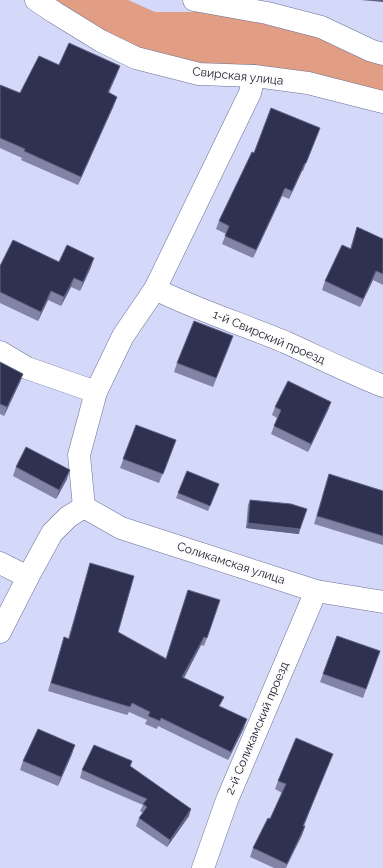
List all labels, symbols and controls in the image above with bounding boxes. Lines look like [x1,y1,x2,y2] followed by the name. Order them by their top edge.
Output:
[192,64,284,88] street label: Свирская улица
[211,307,327,367] street label: 1-й Свирский проезд
[175,539,287,587] street label: Соликамская улица
[223,659,291,797] street label: 2-й Соликамский проезд

